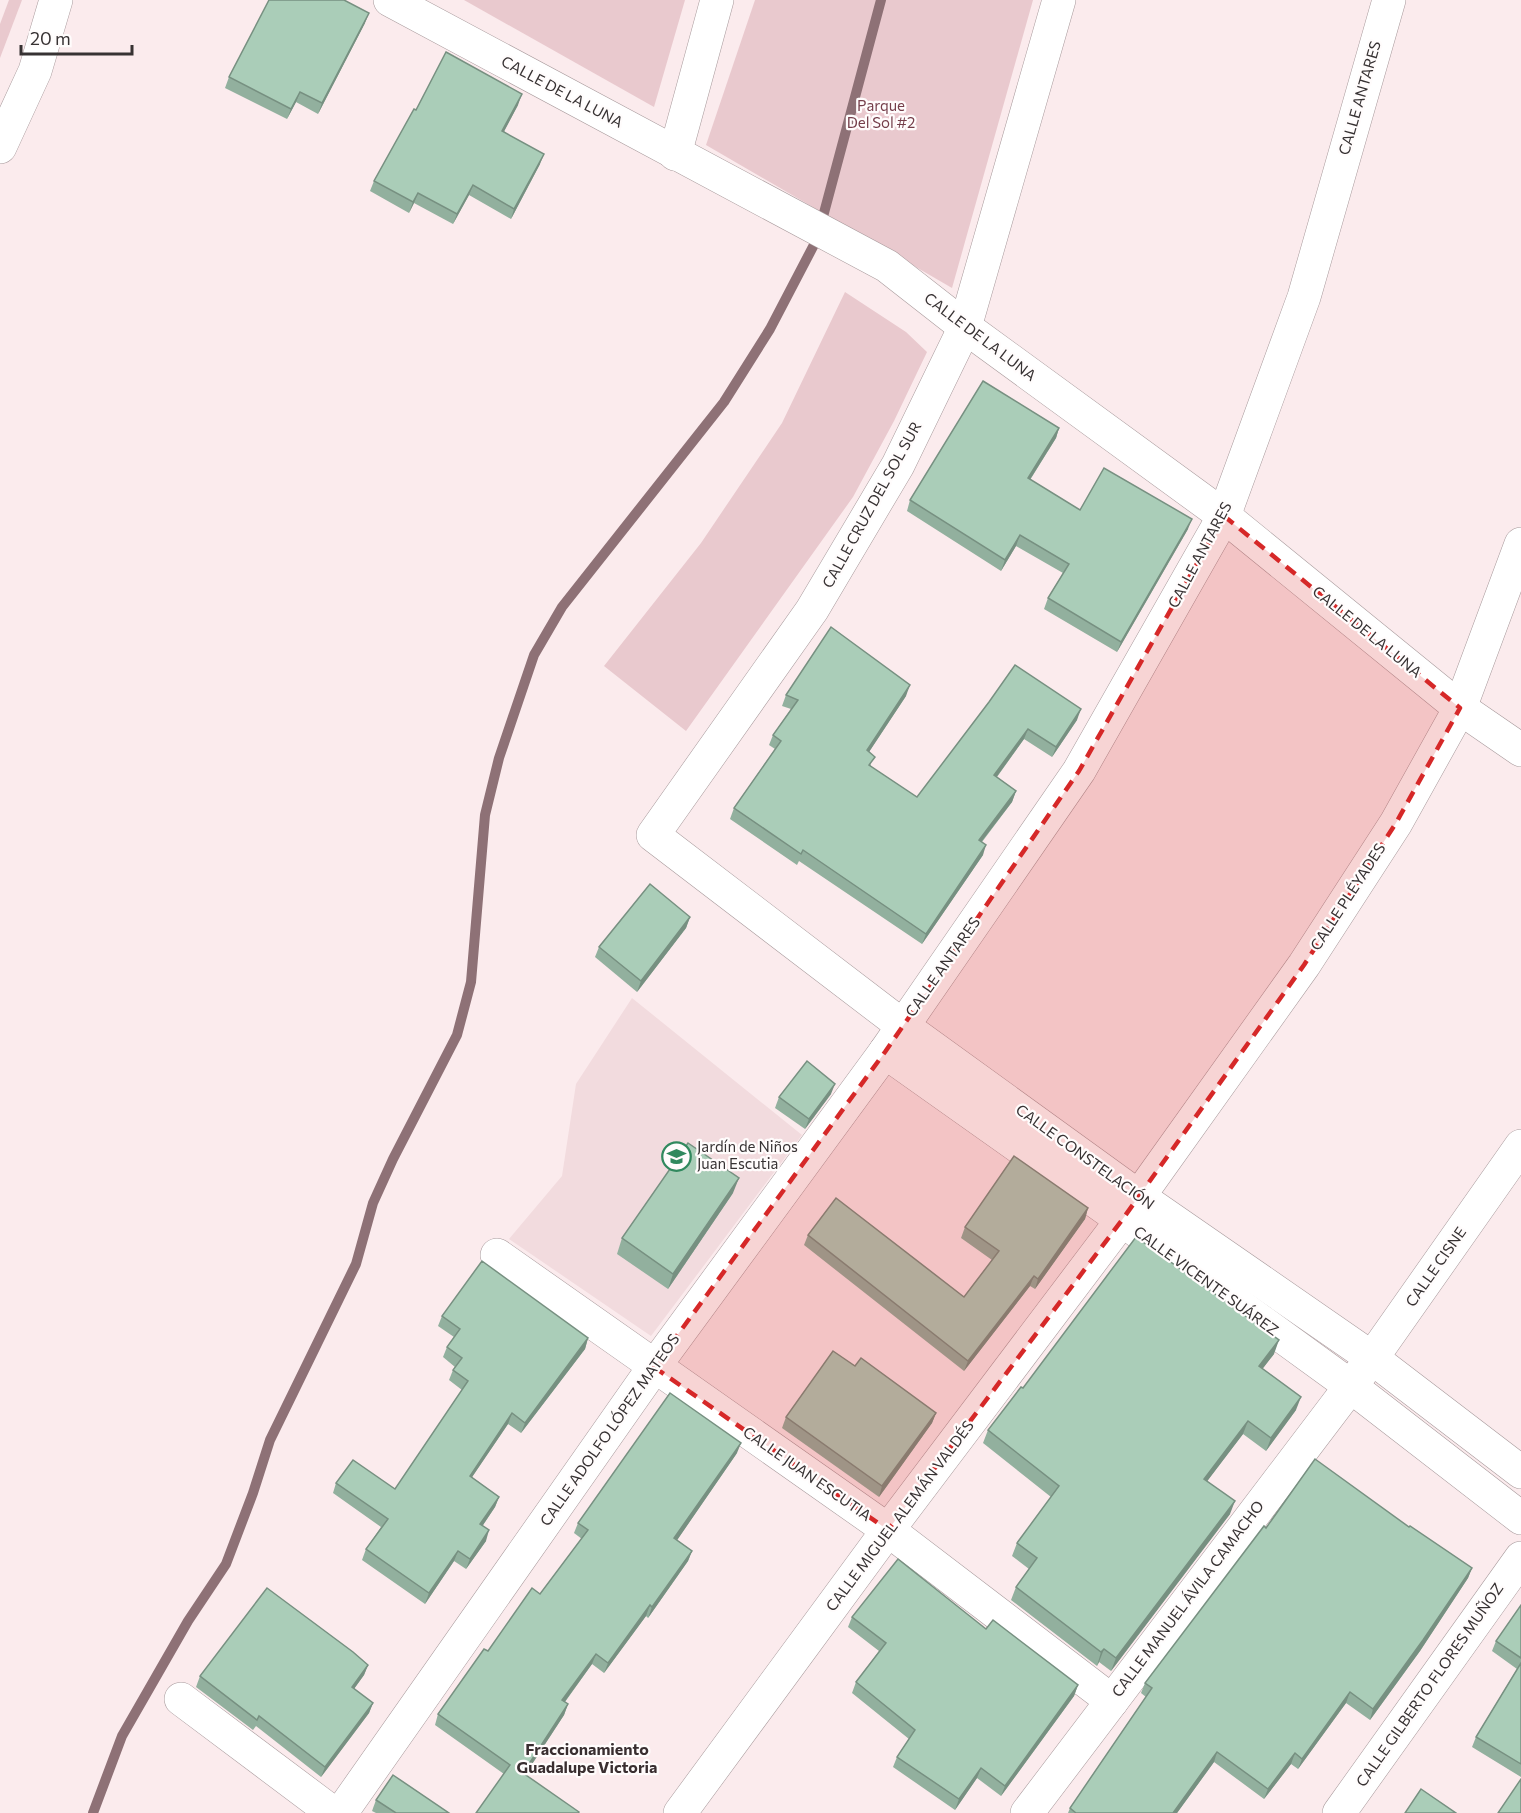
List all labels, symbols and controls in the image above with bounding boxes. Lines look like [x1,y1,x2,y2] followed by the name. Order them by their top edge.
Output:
[21,18,132,56] scale bar
[30,27,71,49] text: 20 m
[1334,39,1384,157] street label: CALLE ANTARES
[499,51,626,131] street label: CALLE DE LA LUNA
[847,96,915,131] park label: Parque Del Sol #2
[921,288,1040,384] street label: CALLE DE LA LUNA
[818,418,924,591] street label: CALLE CRUZ DEL SOL SUR
[1164,498,1235,611] street label: CALLE ANTARES
[1309,582,1426,681] street label: CALLE DE LA LUNA
[1305,839,1389,953] street label: CALLE PLÉYADES
[901,913,983,1020] street label: CALLE ANTARES
[1013,1099,1159,1213] street label: CALLE CONSTELACIÓN
[697,1137,798,1172] place label: Jardín de Niños Juan Escutia
[660,1140,692,1172] school or university icon: Jardín de Niños Juan Escutia
[1131,1221,1283,1339] street label: CALLE VICENTE SUÁREZ
[1401,1223,1469,1310] street label: CALLE CISNE
[535,1329,683,1529] street label: CALLE ADOLFO LÓPEZ MATEOS
[821,1416,977,1614] street label: CALLE MIGUEL ALEMÁN VALDÉS
[740,1422,875,1524] street label: CALLE JUAN ESCUTIA
[1107,1496,1267,1700] street label: CALLE MANUEL ÁVILA CAMACHO
[1352,1579,1507,1790] street label: CALLE GILBERTO FLORES MUÑOZ
[517,1739,657,1776] district label: Fraccionamiento Guadalupe Victoria

